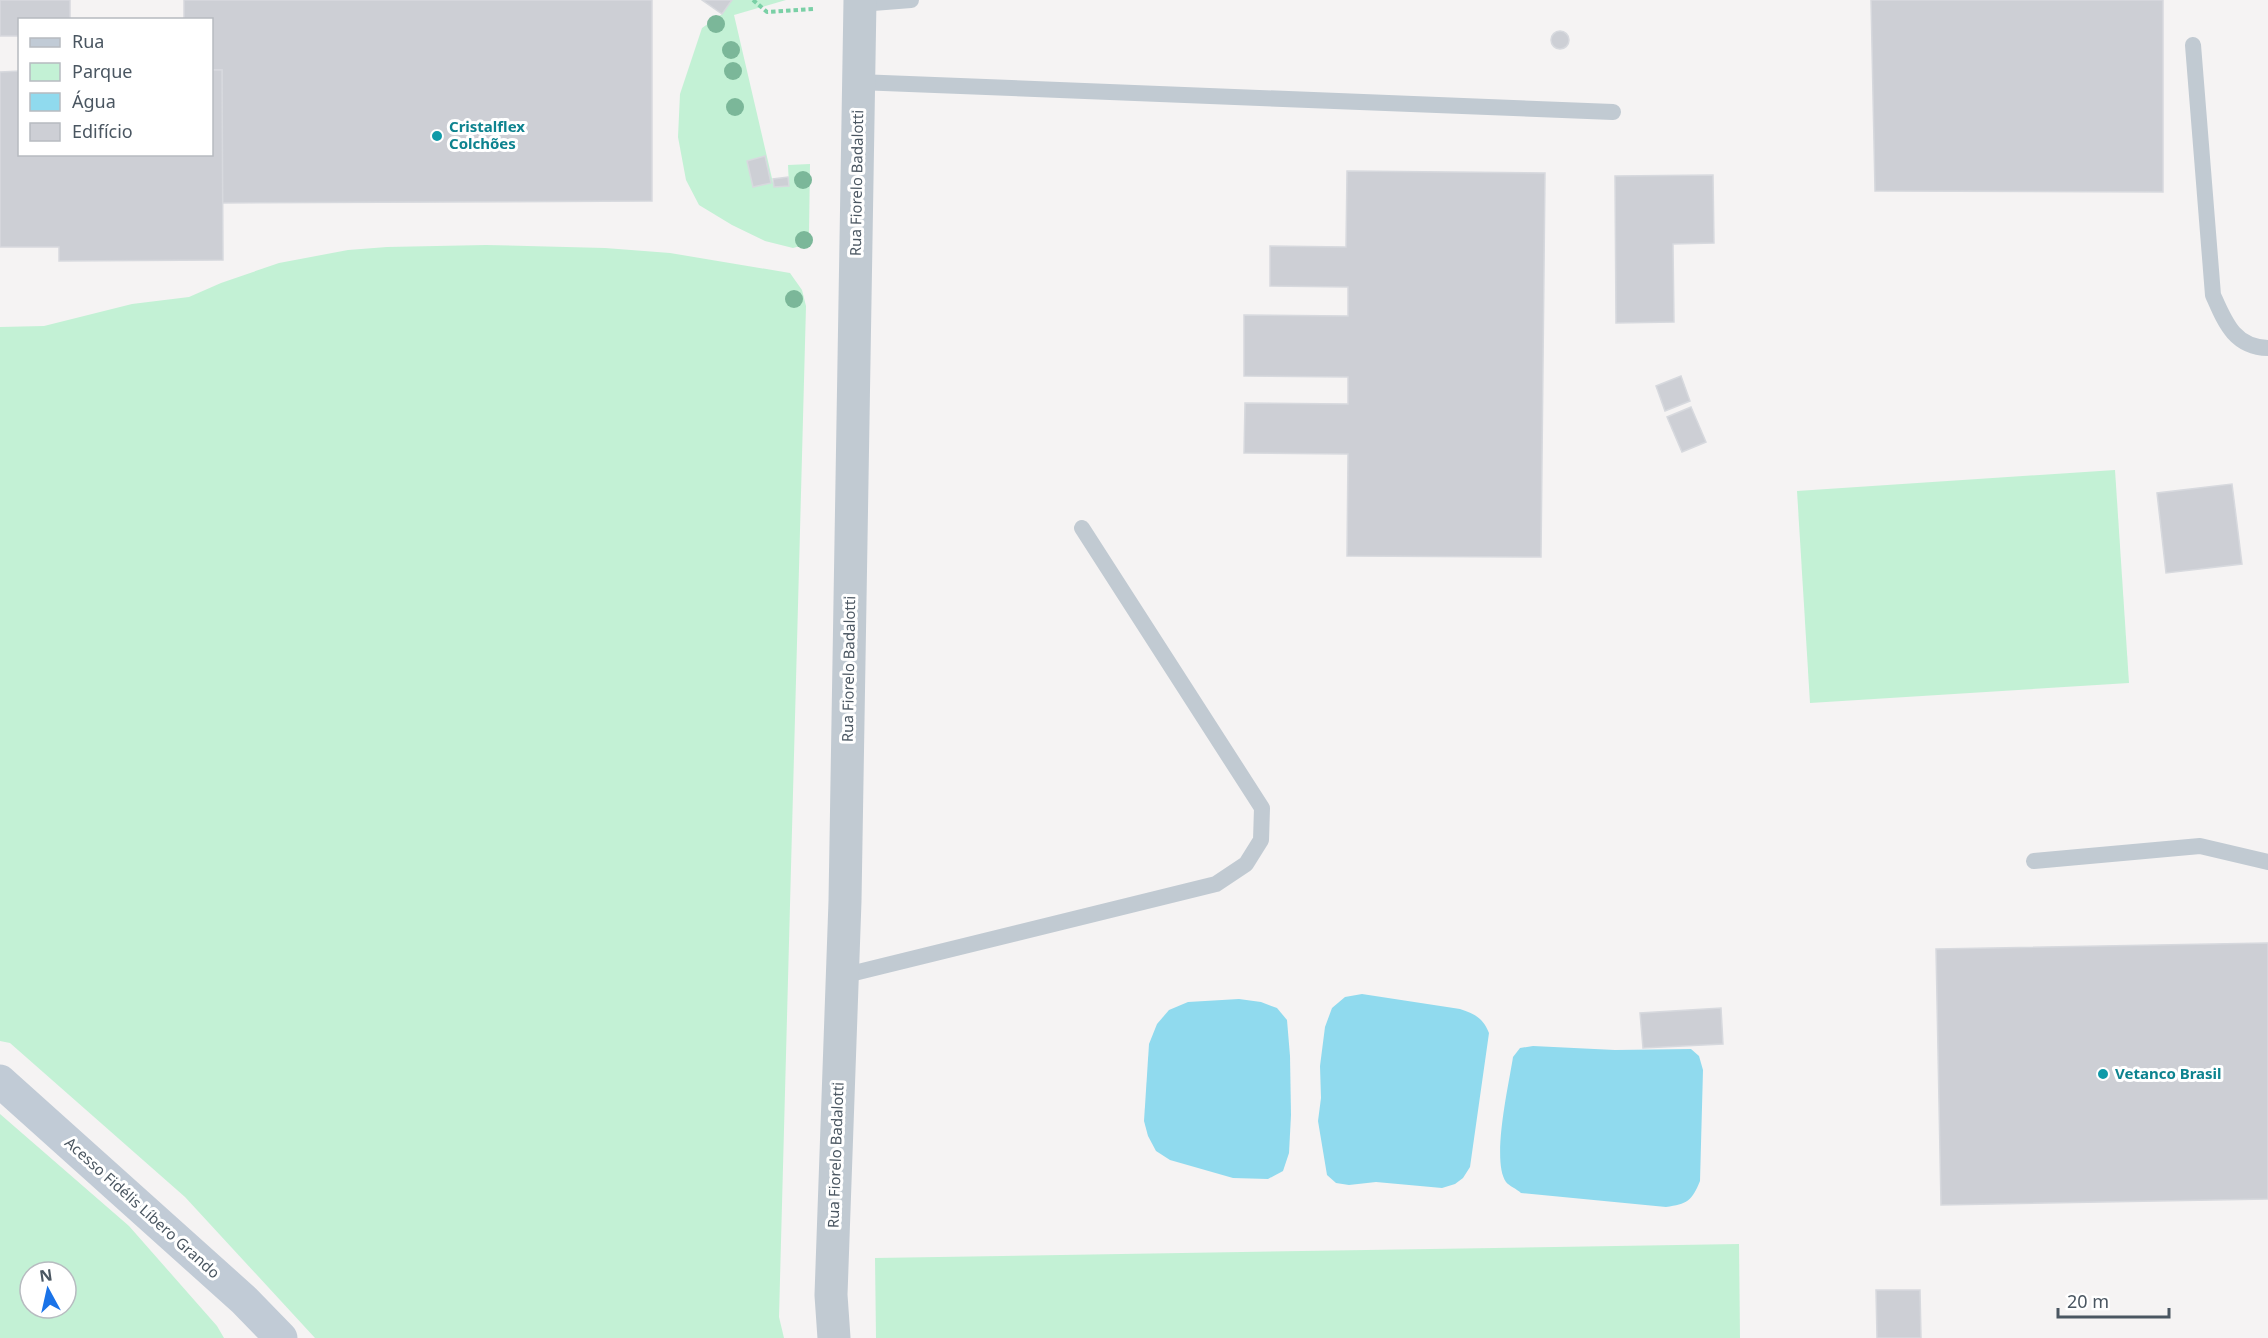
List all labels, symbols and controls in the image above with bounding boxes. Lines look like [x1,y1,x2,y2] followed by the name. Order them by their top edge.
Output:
[18,18,213,156] legend
[72,29,104,53] text: Rua
[72,59,132,83] text: Parque
[72,89,116,113] text: Água
[845,110,867,256] street label: Rua Fiorelo Badalotti
[449,116,525,153] place label: Cristalflex Colchões
[72,119,133,143] text: Edifício
[430,129,444,143] marker: Cristalflex Colchões
[837,596,859,742] street label: Rua Fiorelo Badalotti
[2115,1063,2222,1083] place label: Vetanco Brasil
[2096,1067,2110,1081] marker: Vetanco Brasil
[822,1082,848,1228] street label: Rua Fiorelo Badalotti
[61,1132,224,1282] street label: Acesso Fidélis Líbero Grando
[18,1260,78,1320] north arrow
[38,1263,54,1287] text: N
[2058,1281,2169,1319] scale bar
[2067,1289,2109,1313] text: 20 m

